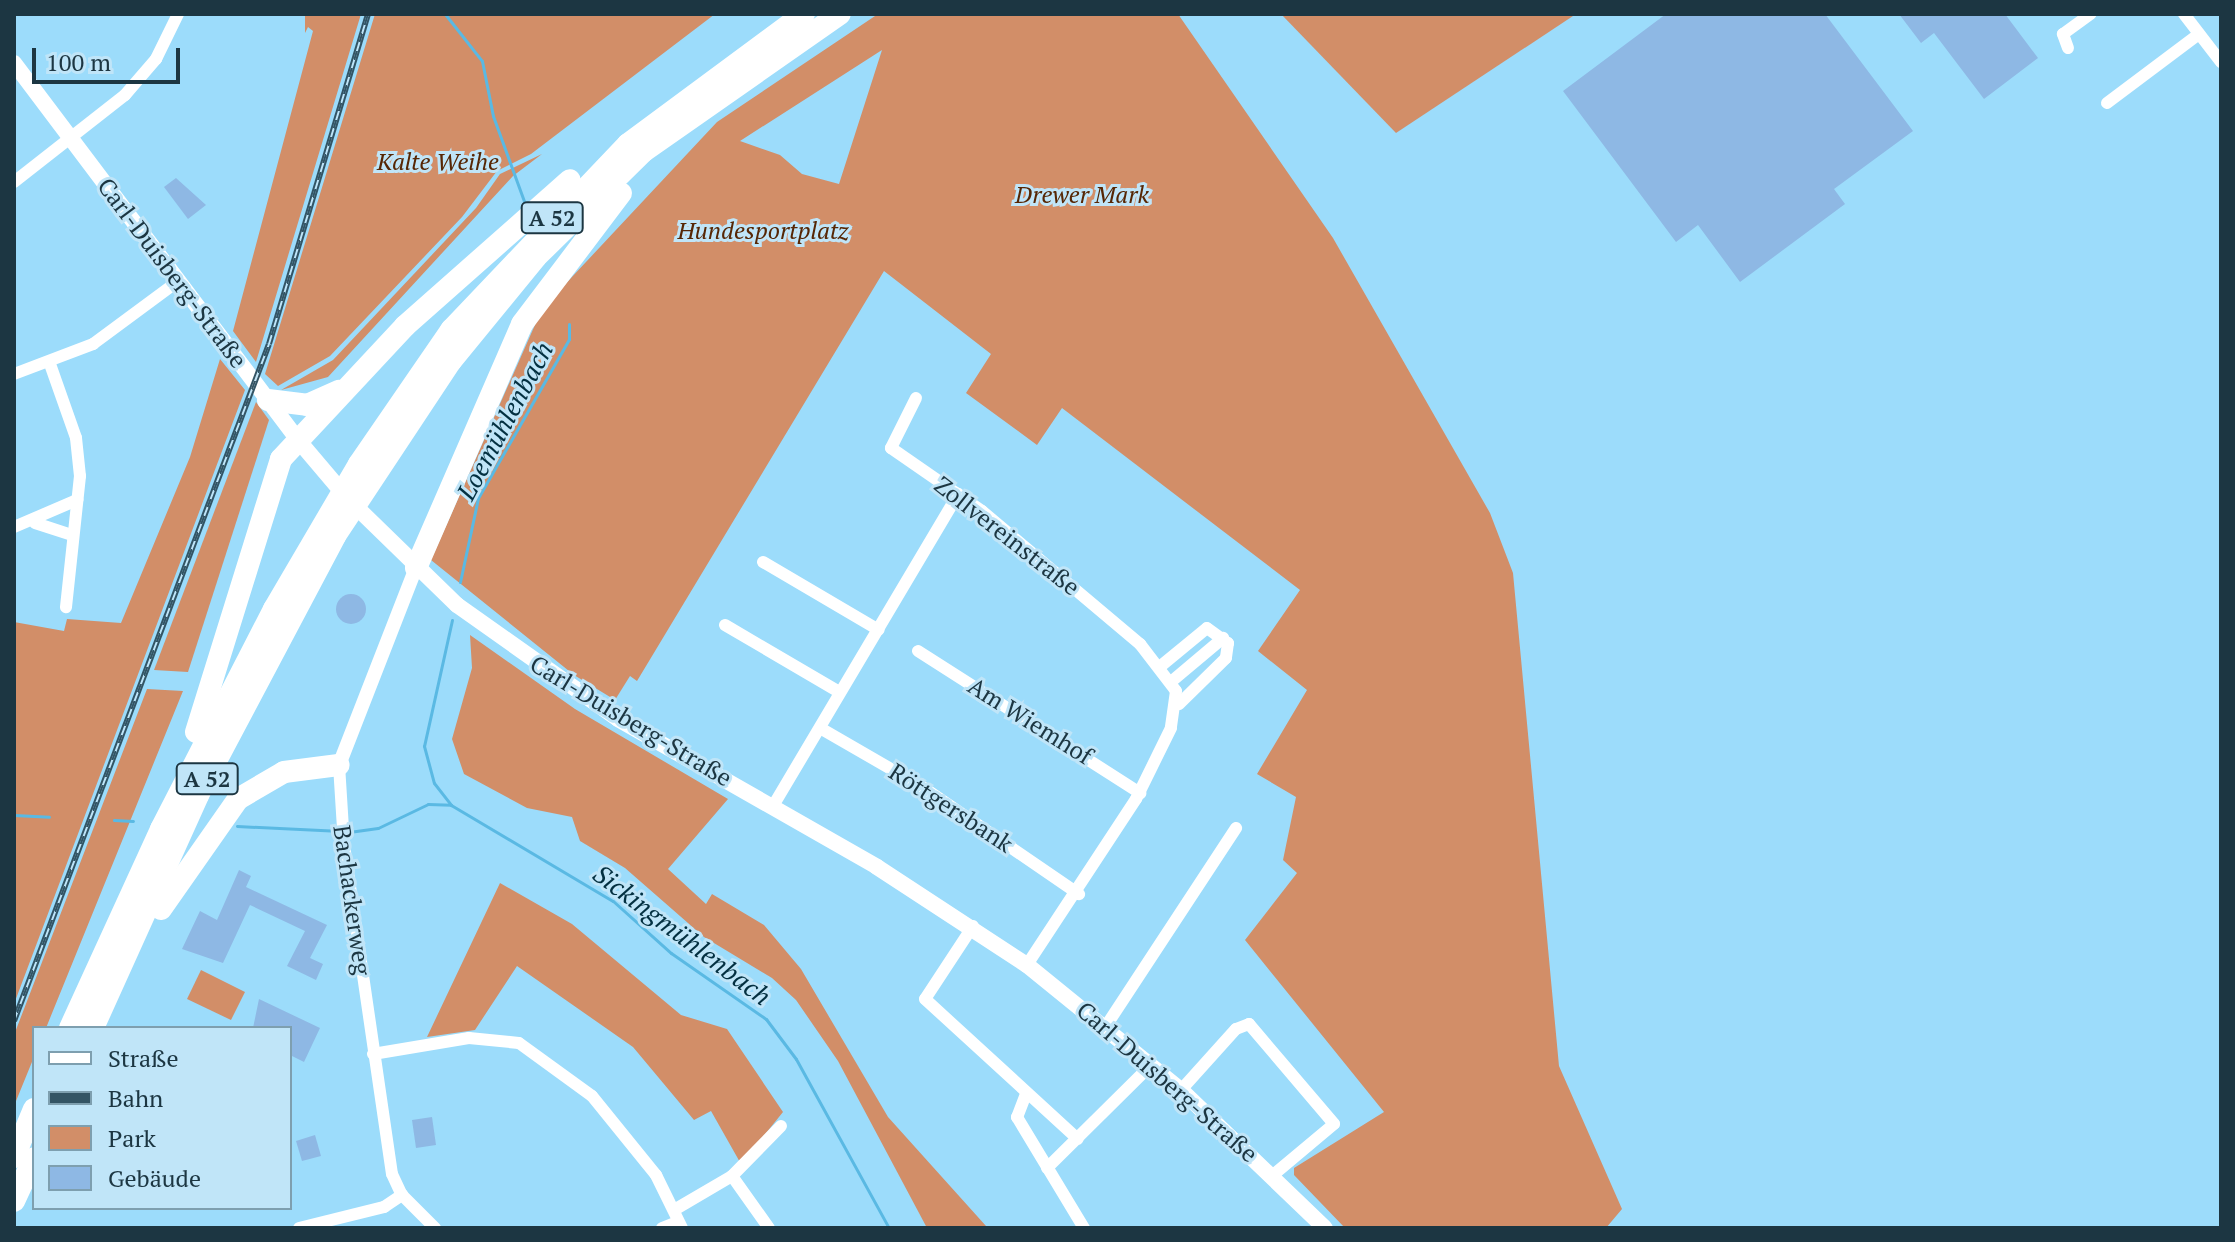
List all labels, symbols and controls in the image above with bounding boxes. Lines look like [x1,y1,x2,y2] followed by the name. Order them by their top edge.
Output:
[36,32,184,82] scale bar
[46,46,111,78] text: 100 m
[377,148,499,176] park label: Kalte Weihe
[91,172,253,374] street label: Carl-Duisberg-Straße
[1015,181,1149,209] park label: Drewer Mark
[520,200,584,236] road number: A 52
[678,217,848,245] park label: Hundesportplatz
[450,337,560,505] water label: Loemühlenbach
[929,470,1085,602] street label: Zollvereinstraße
[525,649,737,793] street label: Carl-Duisberg-Straße
[963,671,1097,771] street label: Am Wiemhof
[884,757,1018,859] street label: Röttgersbank
[175,761,239,797] road number: A 52
[327,823,377,977] street label: Bachackerweg
[587,858,777,1012] water label: Sickingmühlenbach
[1071,996,1263,1168] street label: Carl-Duisberg-Straße
[32,1026,292,1210] legend
[108,1042,179,1074] text: Straße
[108,1082,163,1114] text: Bahn
[108,1122,156,1154] text: Park
[108,1162,201,1194] text: Gebäude

